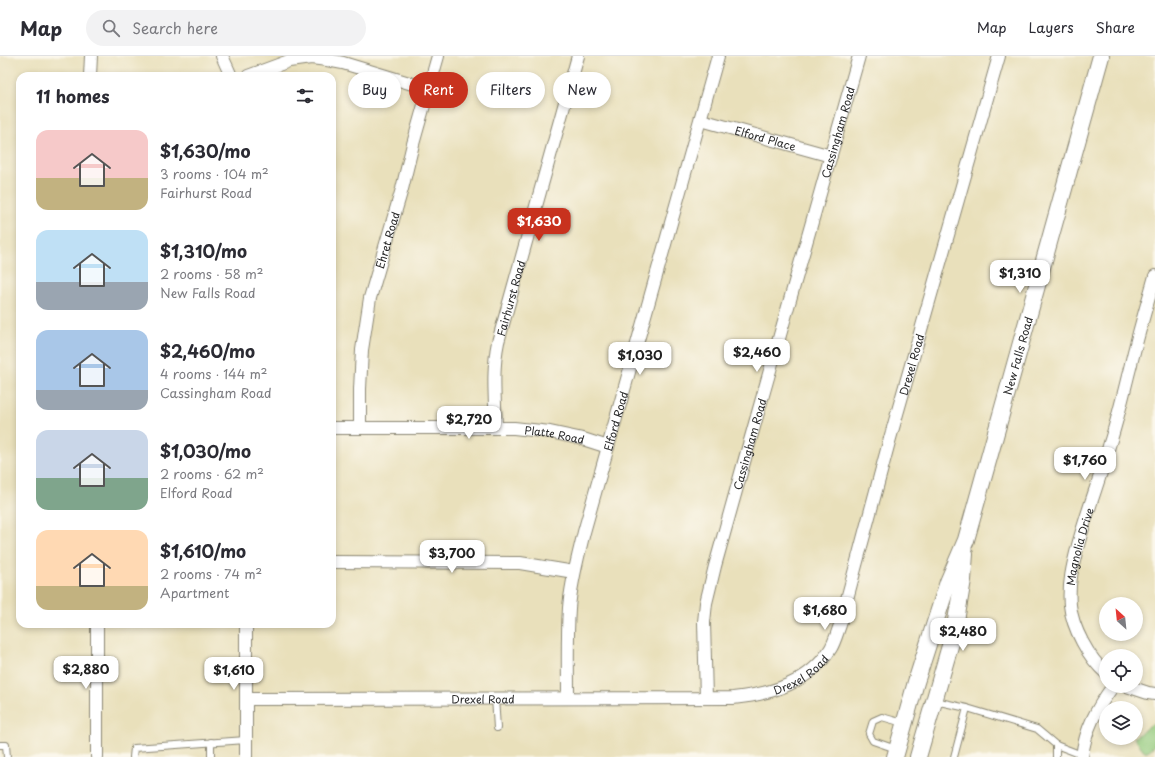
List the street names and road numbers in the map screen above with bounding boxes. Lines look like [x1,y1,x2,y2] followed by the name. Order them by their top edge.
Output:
[816,84,858,180] street label: Cassingham Road
[733,121,798,154] street label: Elford Place
[371,210,403,271] street label: Ehret Road
[492,258,529,338] street label: Fairhurst Road
[998,314,1036,397] street label: New Falls Road
[894,332,928,397] street label: Drexel Road
[599,389,632,453] street label: Elford Road
[728,396,770,492] street label: Cassingham Road
[524,421,586,448] street label: Platte Road
[1061,505,1097,587] street label: Magnolia Drive
[771,651,832,698] street label: Drexel Road
[451,690,515,707] street label: Drexel Road

